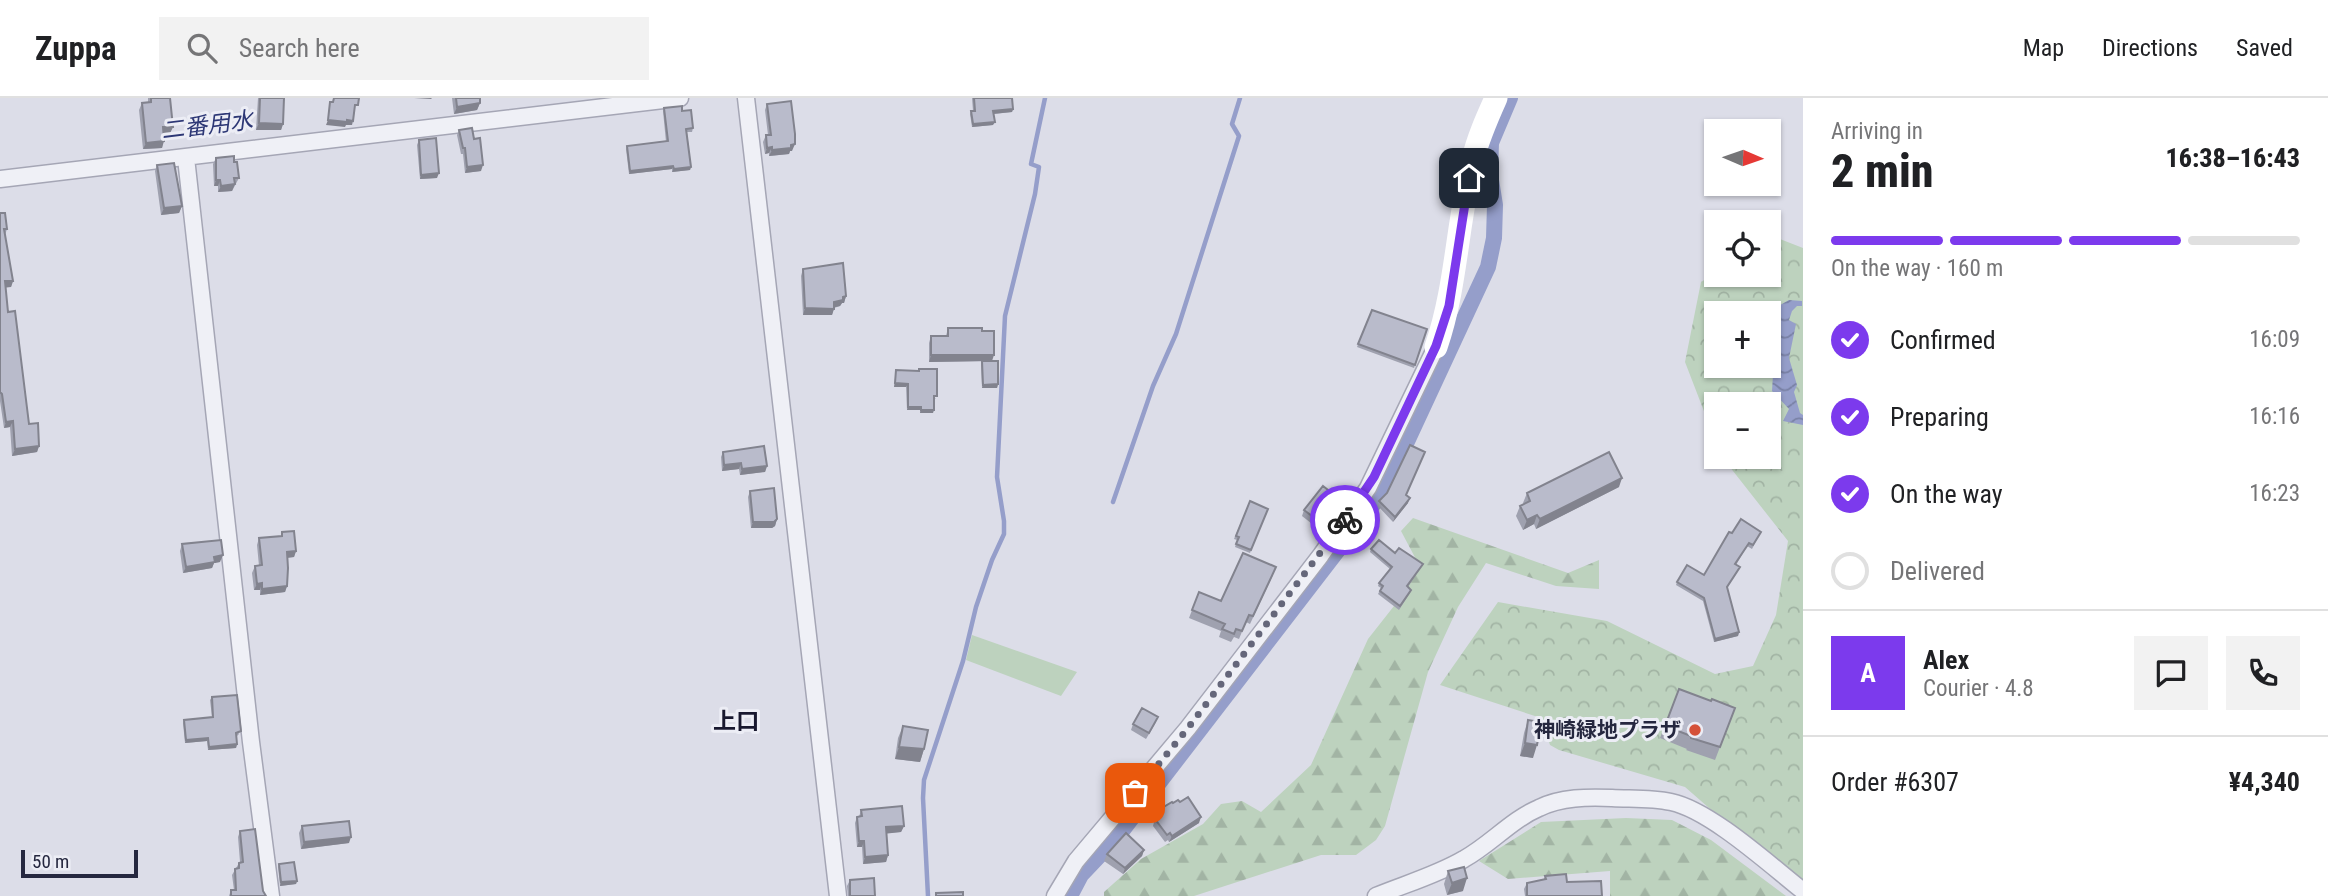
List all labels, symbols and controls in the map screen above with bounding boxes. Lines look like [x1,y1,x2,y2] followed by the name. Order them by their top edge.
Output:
[159,17,649,80] search box
[35,29,117,68] text: Zuppa
[183,29,221,67] icon: search
[239,33,360,63] text: Search here
[2023,34,2064,62] text: Map
[2102,34,2198,62] text: Directions
[2236,34,2293,62] text: Saved
[160,106,257,145] water label: 二番用水
[1831,118,1923,145] text: Arriving in
[1704,119,1782,196] north arrow
[1704,119,1781,469] map controls
[2166,143,2300,173] text: 16:38–16:43
[1831,144,1934,198] text: 2 min
[1439,148,1499,208] pin
[1450,159,1488,197] icon: home
[1704,210,1781,287] button: locate
[1831,255,2003,282] text: On the way · 160 m
[1704,301,1781,378] button: +
[1831,321,1869,359] icon: check
[1890,325,1996,355] text: Confirmed
[2249,326,2300,353] text: 16:09
[1704,392,1781,469] button: −
[1831,398,1869,436] icon: check
[1890,402,1989,432] text: Preparing
[2249,403,2300,430] text: 16:16
[1831,475,1869,513] icon: check
[1890,479,2003,509] text: On the way
[2249,480,2300,507] text: 16:23
[1310,485,1380,555] courier
[1326,501,1364,539] icon: bike
[1890,556,1985,586] text: Delivered
[2134,636,2208,710] button: chat
[2226,636,2300,710] button: phone
[1923,645,1969,675] text: Alex
[1860,658,1876,688] text: A
[1923,675,2034,702] text: Courier · 4.8
[713,708,759,735] district label: 上口
[1534,718,1681,742] place label: 神崎緑地プラザ
[1687,722,1703,738] marker: 神崎緑地プラザ
[1105,763,1165,823] pin
[1831,767,1959,797] text: Order #6307
[2229,767,2300,797] text: ¥4,340
[1116,774,1154,812] icon: bag
[21,847,138,879] scale bar
[32,850,69,873] text: 50 m

